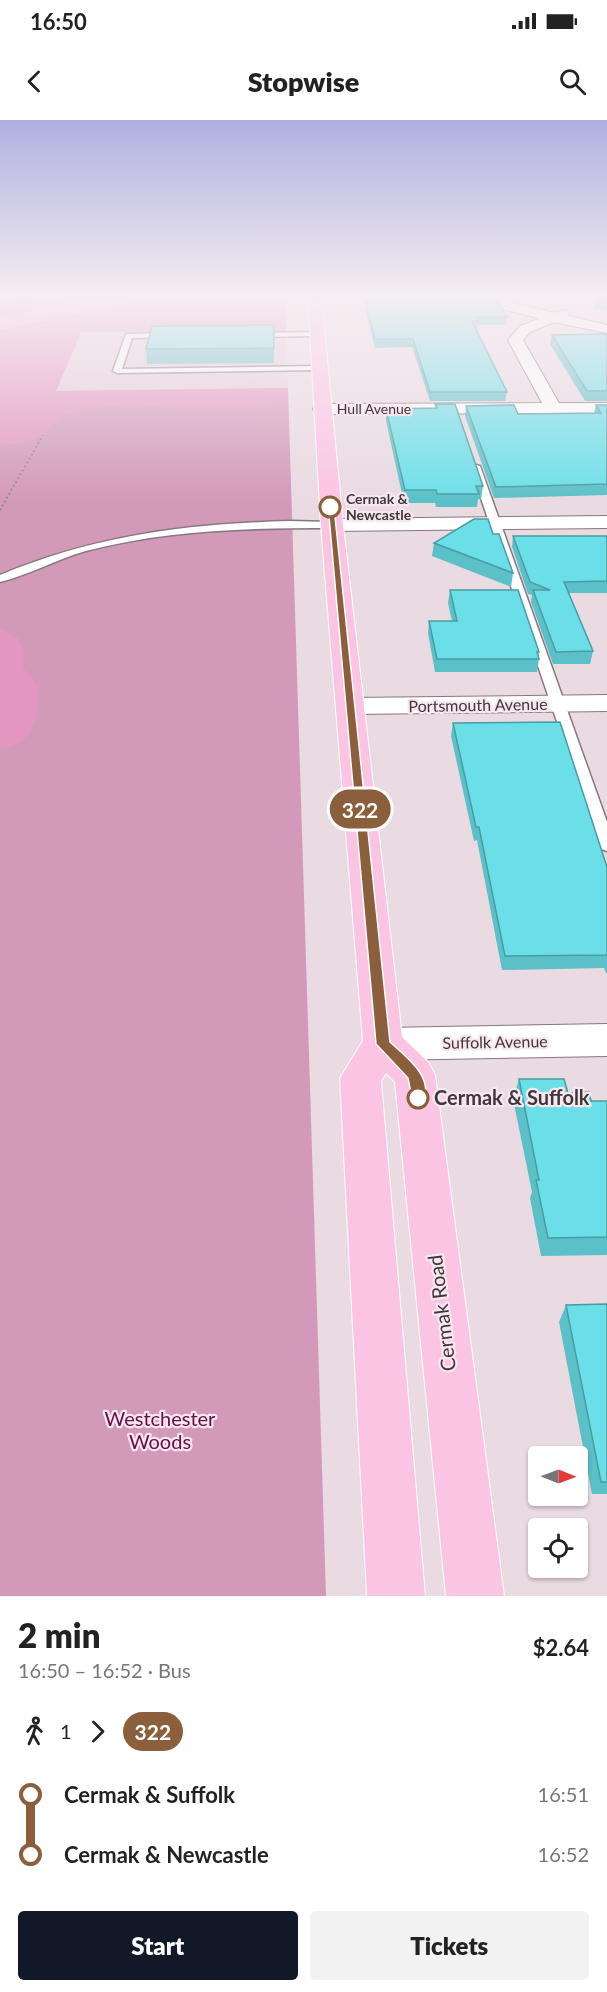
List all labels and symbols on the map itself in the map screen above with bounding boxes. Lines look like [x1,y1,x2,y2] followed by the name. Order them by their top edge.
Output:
[337,400,411,417] street label: Hull Avenue
[346,490,412,523] place label: Cermak & Newcastle
[319,496,341,518] marker: Cermak & Newcastle
[408,694,548,715] street label: Portsmouth Avenue
[326,790,394,828] line badge: 322
[442,1031,548,1052] street label: Suffolk Avenue
[434,1085,590,1109] place label: Cermak & Suffolk
[407,1087,429,1109] marker: Cermak & Suffolk
[422,1254,460,1373] street label: Cermak Road
[105,1406,216,1453] park label: Westchester Woods
[528,1446,588,1506] north arrow

